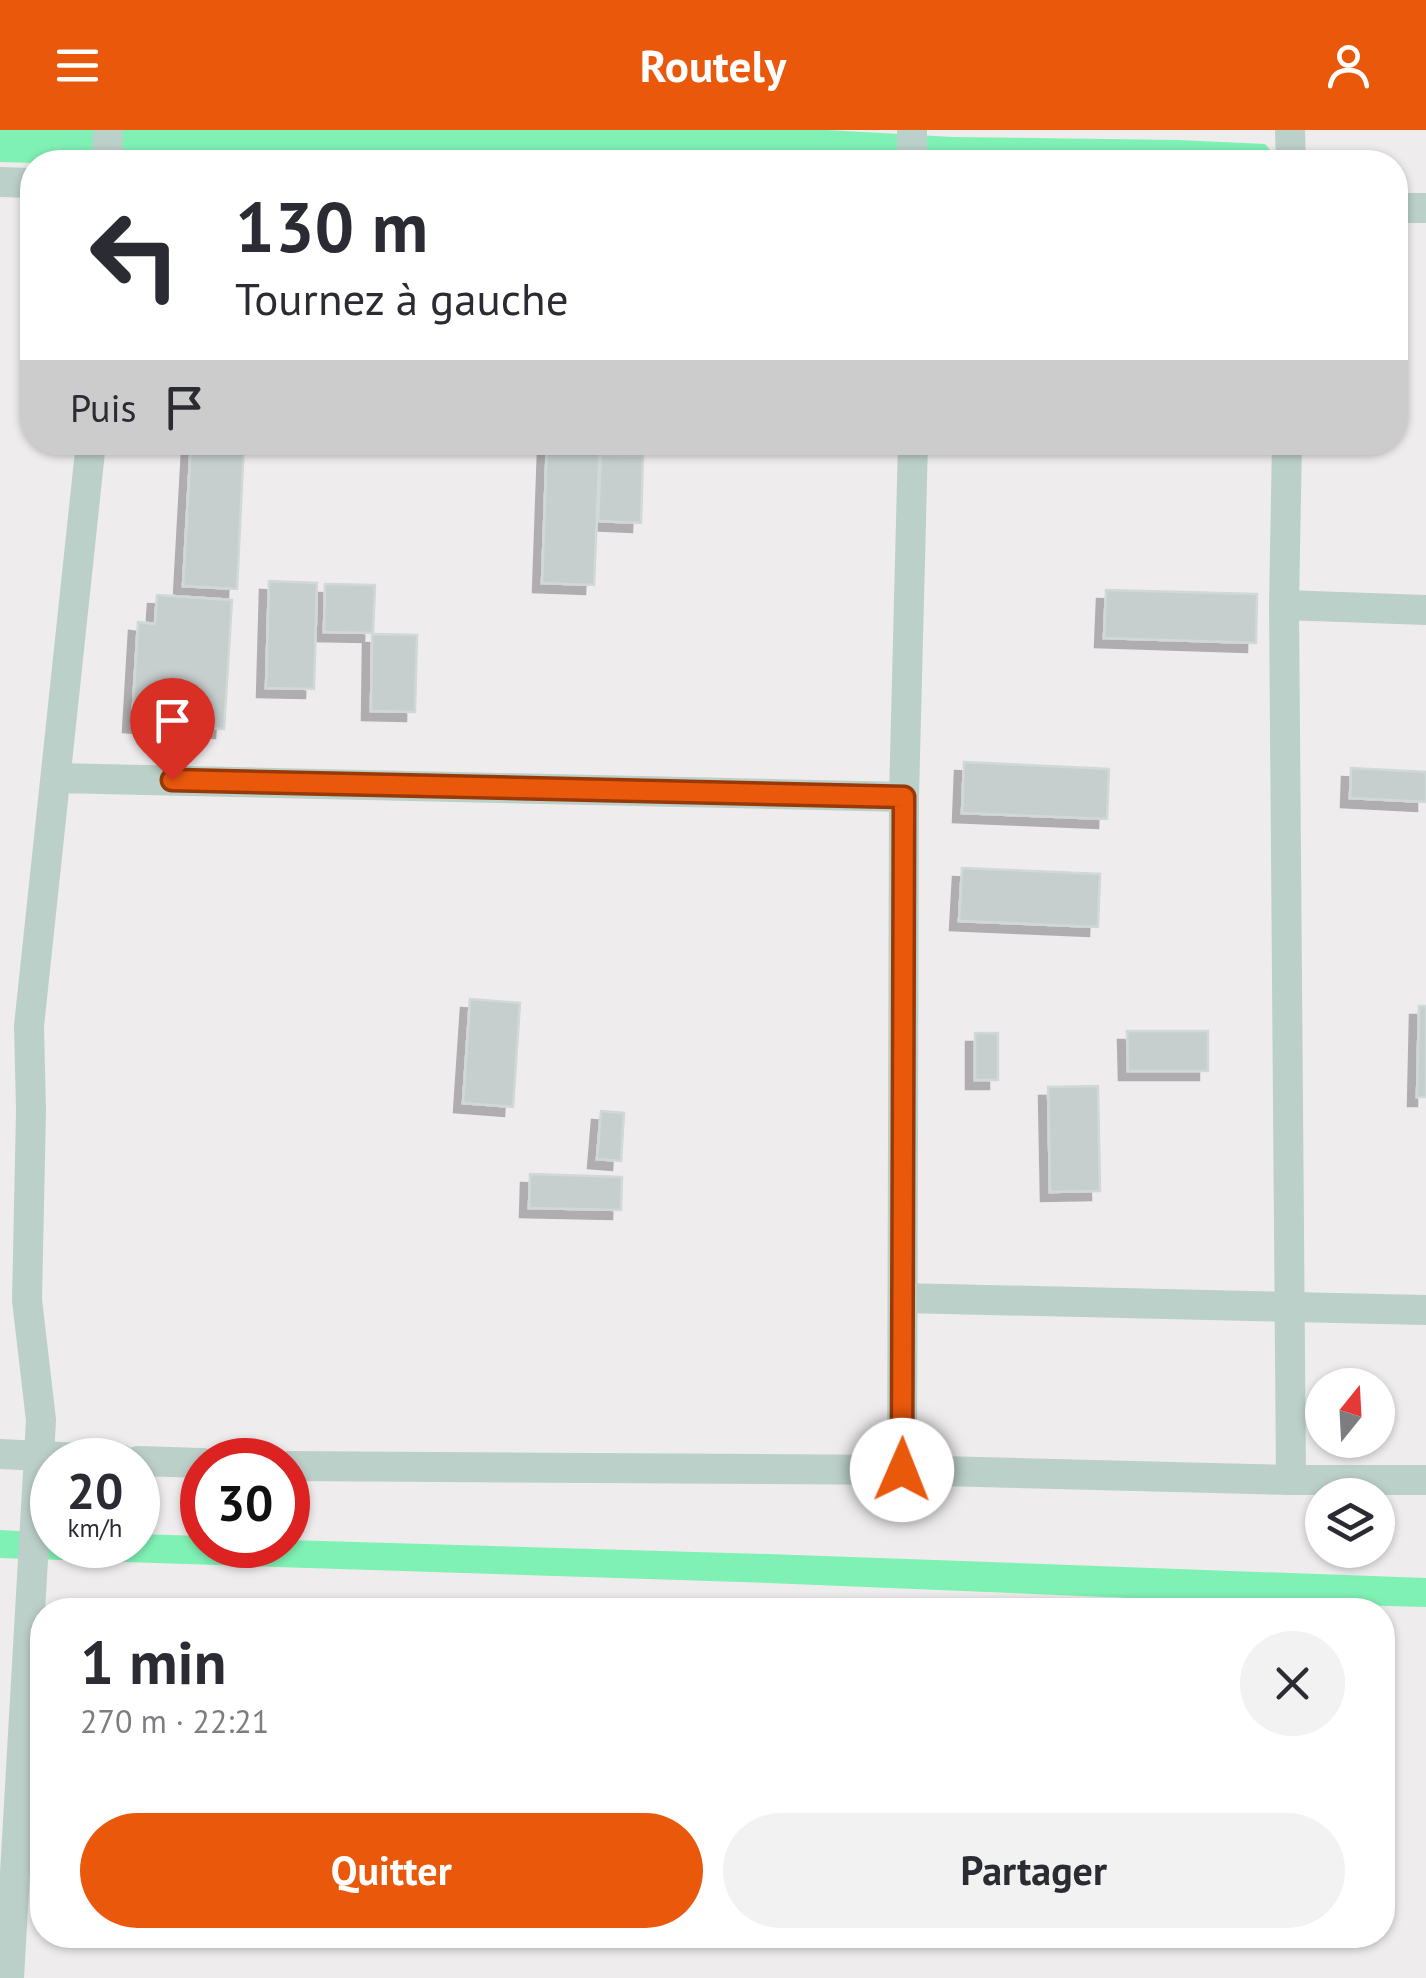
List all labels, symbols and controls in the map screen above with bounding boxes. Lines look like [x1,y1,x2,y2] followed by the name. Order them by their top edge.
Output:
[640,36,786,94] text: Routely
[50,38,105,93] icon: menu
[1321,38,1376,93] icon: person
[235,181,428,271] text: 130 m
[70,190,200,320] icon: left
[235,269,569,327] text: Tournez à gauche
[157,380,212,435] icon: arrive
[70,383,137,432] text: Puis
[130,678,215,781] pin
[145,693,200,748] icon: arrive
[1305,1368,1395,1458] north arrow
[1305,1368,1395,1568] map controls
[850,1418,954,1522] position arrow
[180,1438,310,1568] speed limit sign: 30
[67,1458,123,1523] text: 20
[1305,1478,1395,1568] button: layers
[68,1512,122,1544] text: km/h
[80,1623,226,1701] text: 1 min
[1240,1631,1345,1736] button: close
[80,1700,269,1742] text: 270 m · 22:21
[80,1813,703,1928] button: Quitter
[723,1813,1345,1928] button: Partager

